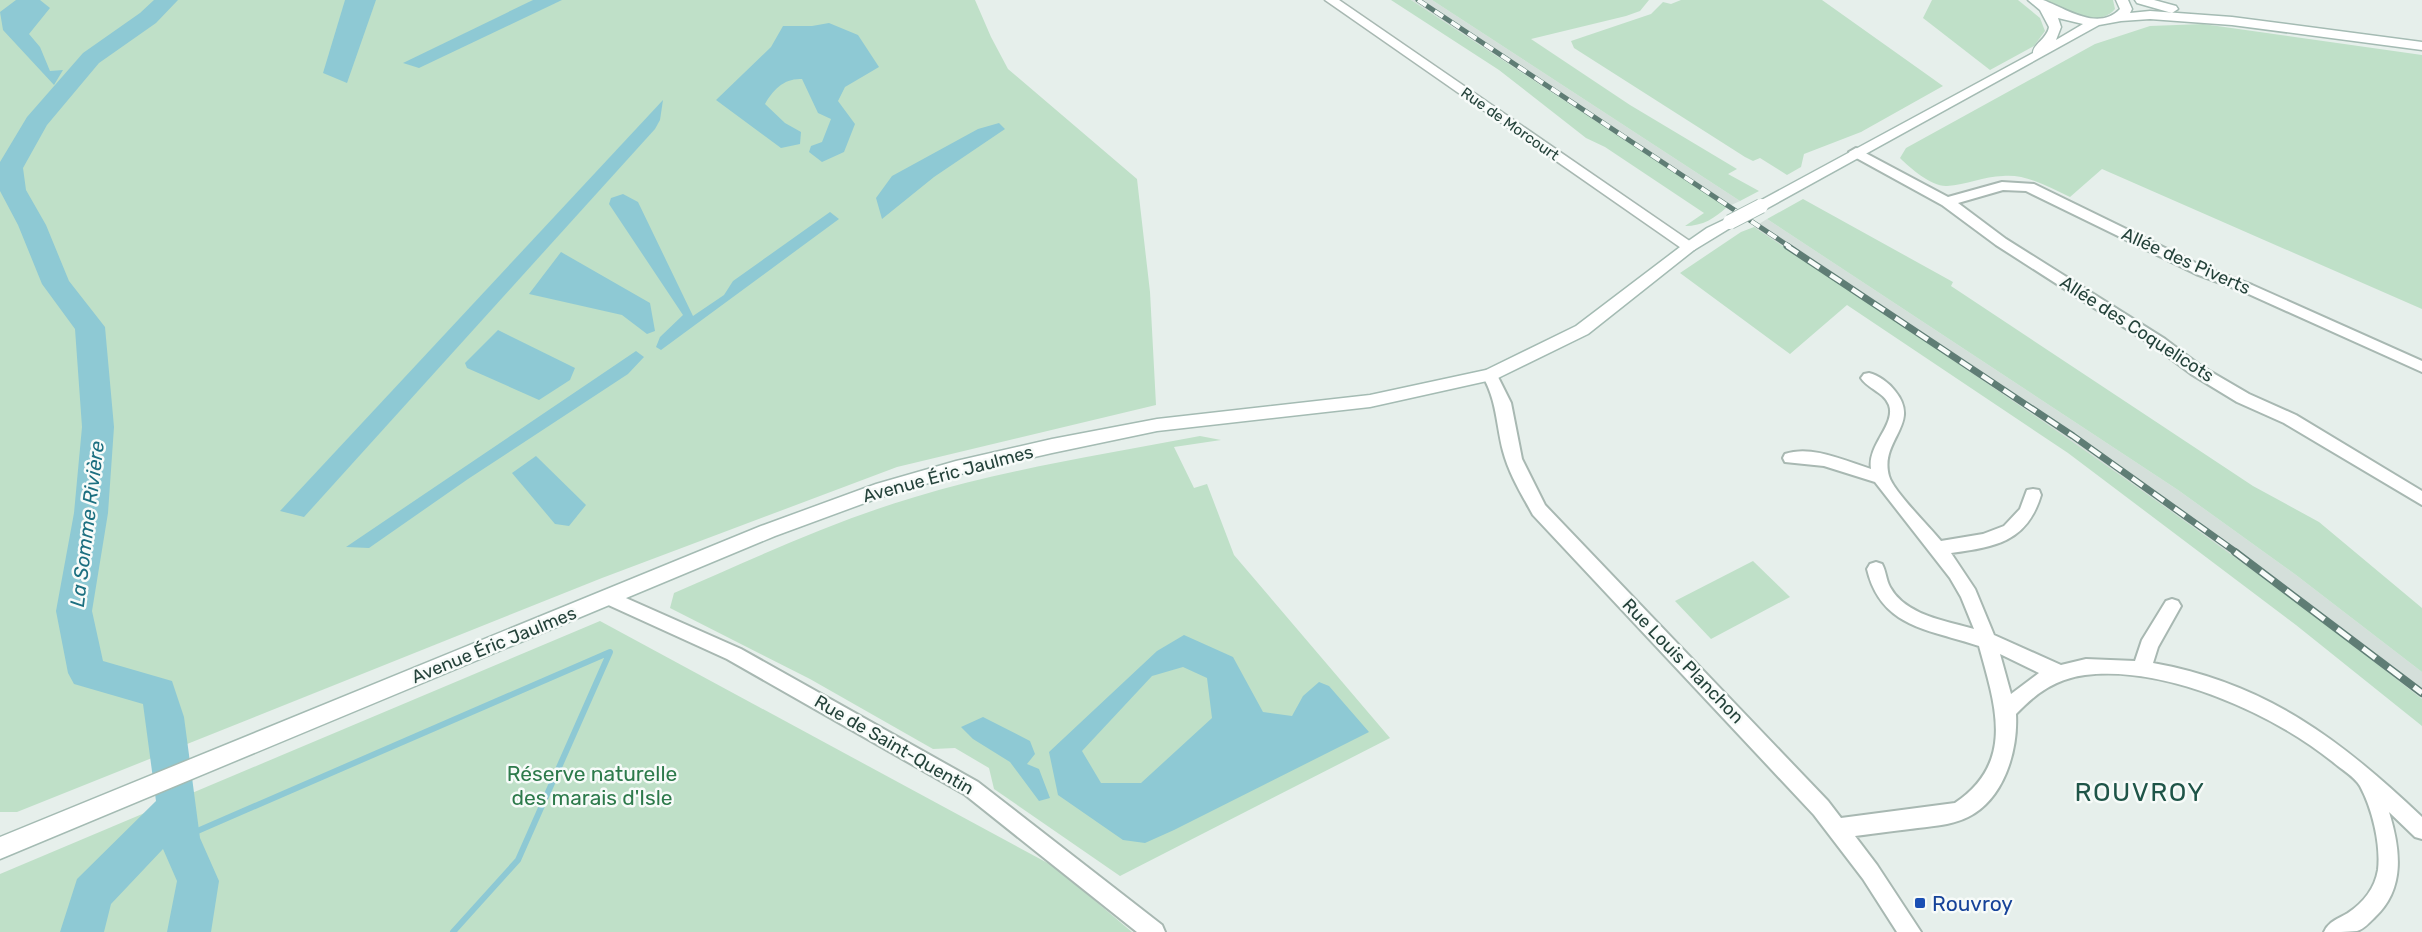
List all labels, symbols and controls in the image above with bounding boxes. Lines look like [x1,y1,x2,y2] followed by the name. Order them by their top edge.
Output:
[1458,84,1563,165] street label: Rue de Morcourt
[2118,223,2254,299] street label: Allée des Piverts
[2056,271,2218,387] street label: Allée des Coquelicots
[65,440,109,608] water label: La Somme Rivière
[860,441,1036,507] street label: Avenue Éric Jaulmes
[1618,594,1748,728] street label: Rue Louis Planchon
[408,602,580,688] street label: Avenue Éric Jaulmes
[810,690,978,800] street label: Rue de Saint-Quentin
[507,761,677,810] park label: Réserve naturelle des marais d'Isle
[2074,777,2206,808] district label: ROUVROY
[1932,891,2013,916] place label: Rouvroy
[1913,896,1927,910] marker: Rouvroy

